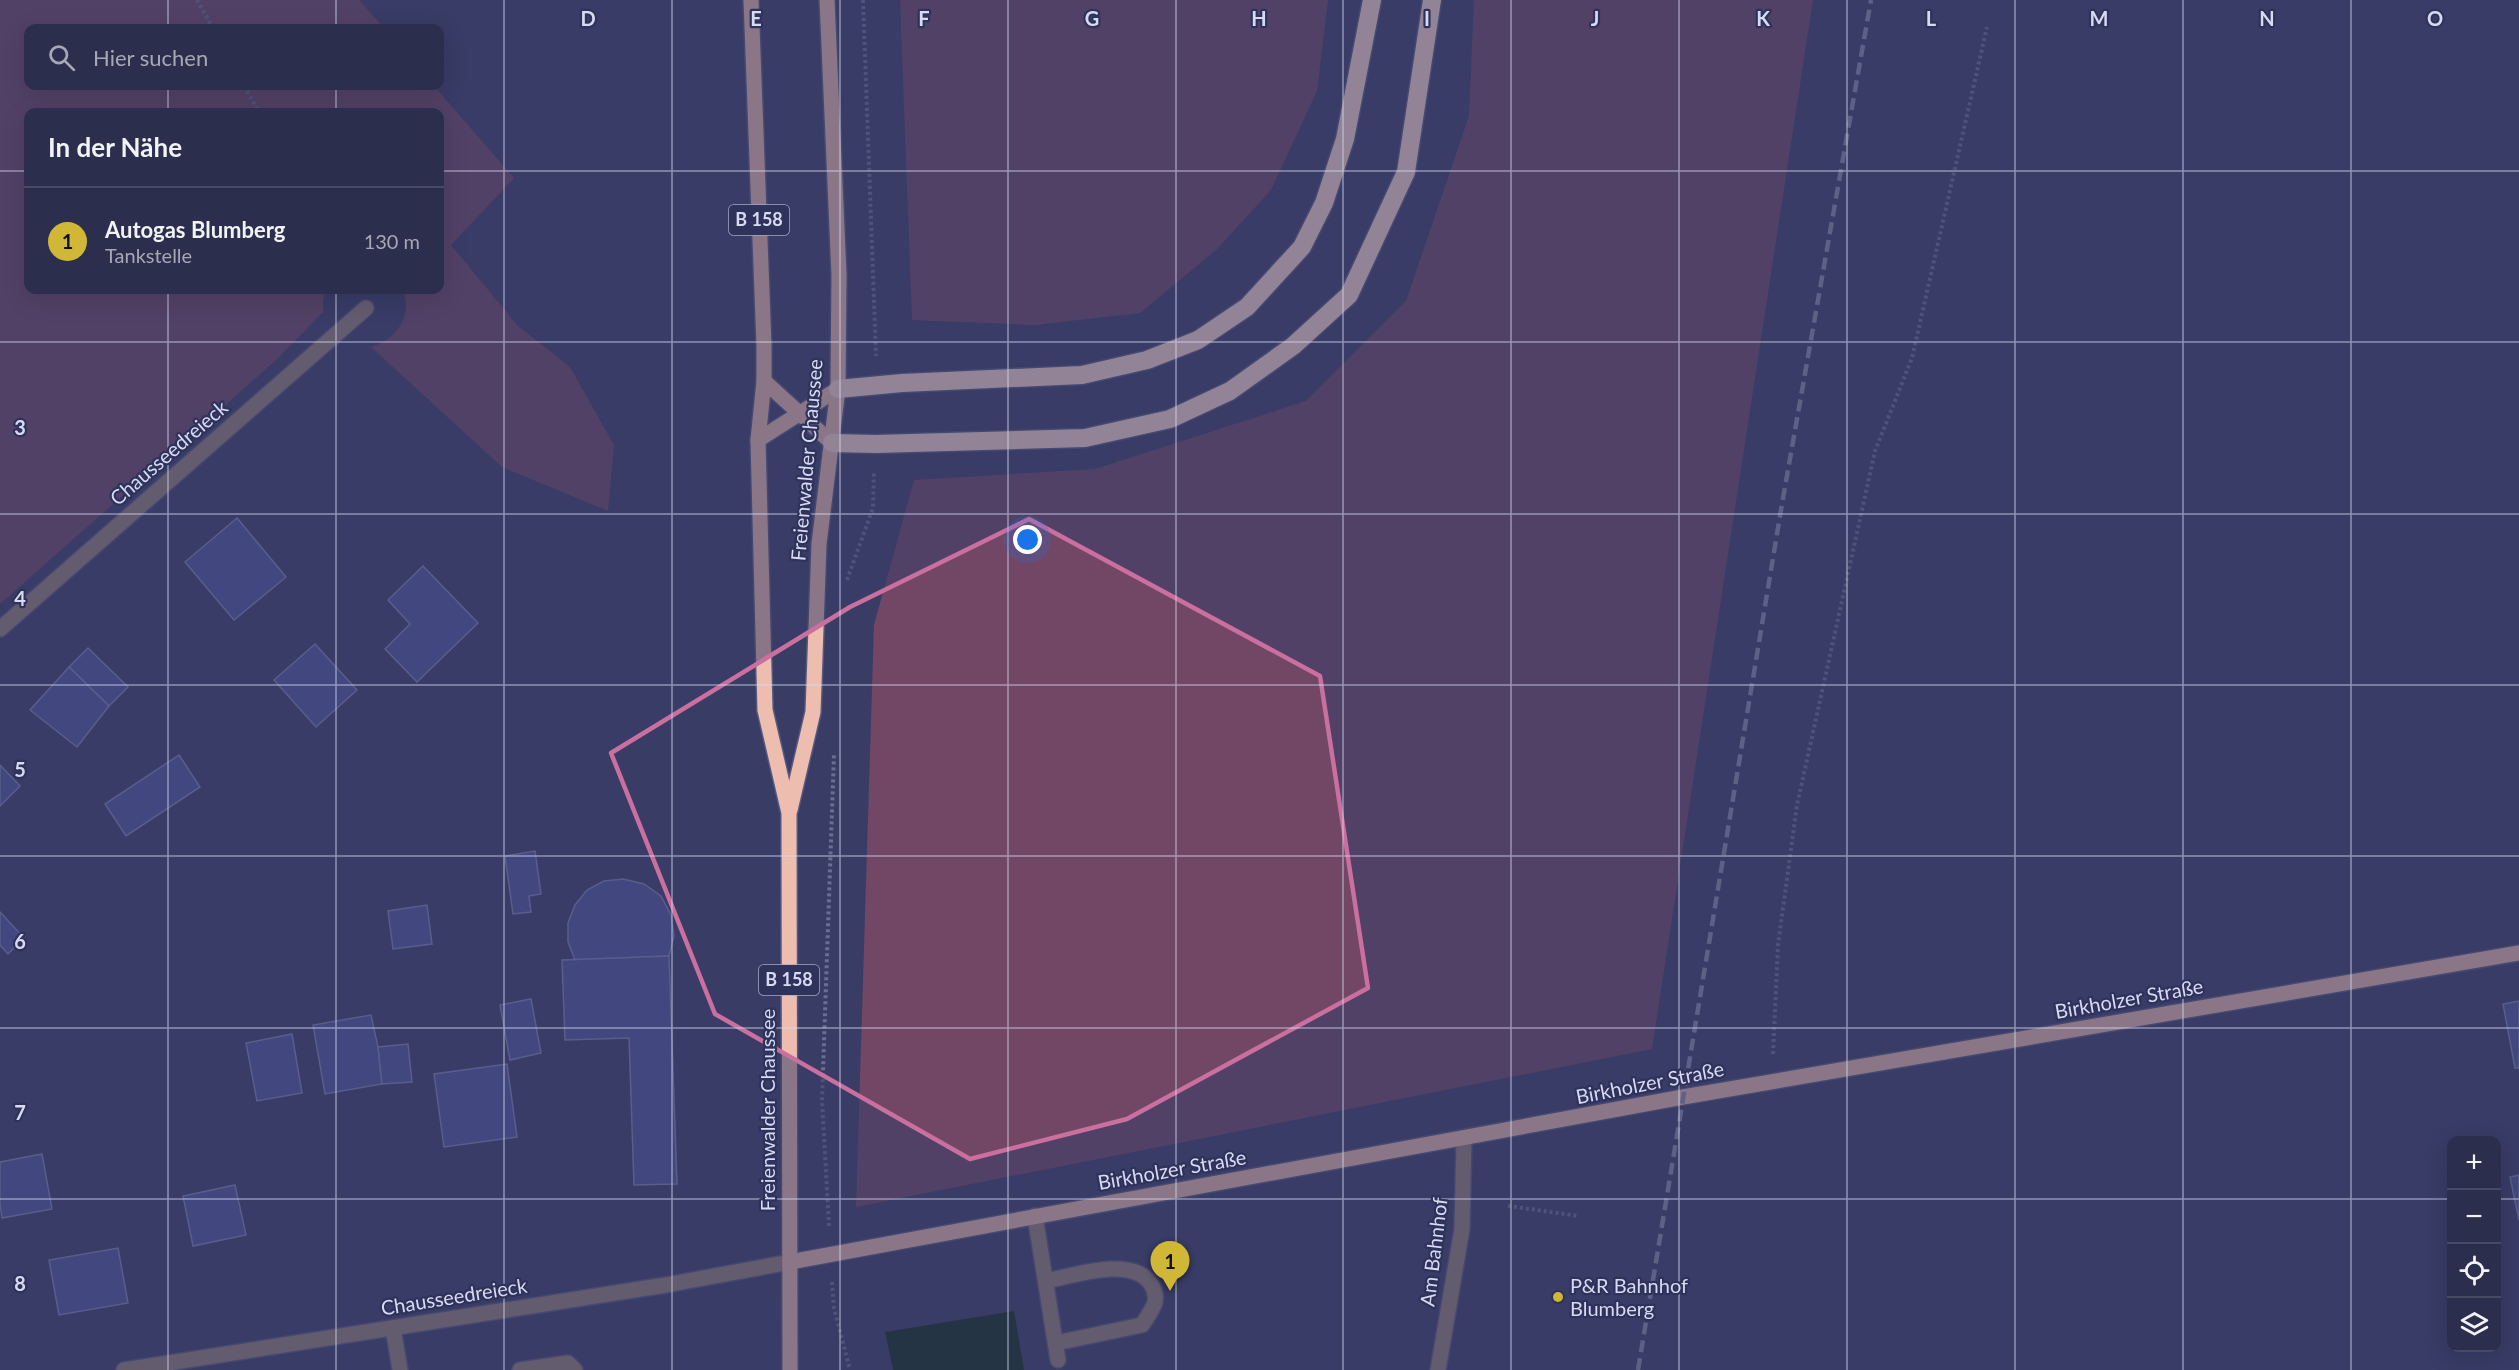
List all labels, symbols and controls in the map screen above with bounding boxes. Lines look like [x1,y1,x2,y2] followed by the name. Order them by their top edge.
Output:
[580,6,596,30] text: D
[750,6,762,30] text: E
[918,6,930,30] text: F
[1085,6,1099,30] text: G
[1251,6,1267,30] text: H
[1424,6,1430,30] text: I
[1591,6,1599,30] text: J
[1756,6,1770,30] text: K
[1926,6,1937,30] text: L
[2090,6,2108,30] text: M
[2259,6,2275,30] text: N
[2427,6,2443,30] text: O
[24,24,444,90] search box
[45,41,78,74] icon: search
[93,44,208,71] text: Hier suchen
[48,131,182,163] text: In der Nähe
[729,205,789,235] road number: B 158
[105,216,285,243] text: Autogas Blumberg
[62,229,73,253] text: 1
[364,229,420,253] text: 130 m
[105,243,192,267] text: Tankstelle
[785,358,827,562] street label: Freienwalder Chaussee
[105,394,233,510] street label: Chausseedreieck
[14,415,26,439] text: 3
[1013,525,1042,554] your location
[14,586,26,610] text: 4
[14,757,26,781] text: 5
[14,929,26,953] text: 6
[759,965,819,995] road number: B 158
[2053,973,2205,1023] street label: Birkholzer Straße
[755,1009,779,1211] street label: Freienwalder Chaussee
[1574,1056,1726,1108] street label: Birkholzer Straße
[14,1100,26,1124] text: 7
[2447,1136,2501,1352] map controls
[2447,1136,2501,1190] button: +
[1096,1144,1248,1194] street label: Birkholzer Straße
[2447,1190,2501,1244] button: −
[1414,1196,1452,1308] street label: Am Bahnhof
[1150,1242,1190,1291] pin: 1
[2447,1244,2501,1298] button: locate
[14,1271,26,1295] text: 8
[379,1272,530,1319] street label: Chausseedreieck
[1570,1273,1688,1320] place label: P&R Bahnhof Blumberg
[1551,1290,1565,1304] marker: P&R Bahnhof Blumberg
[2447,1298,2501,1352] button: layers

